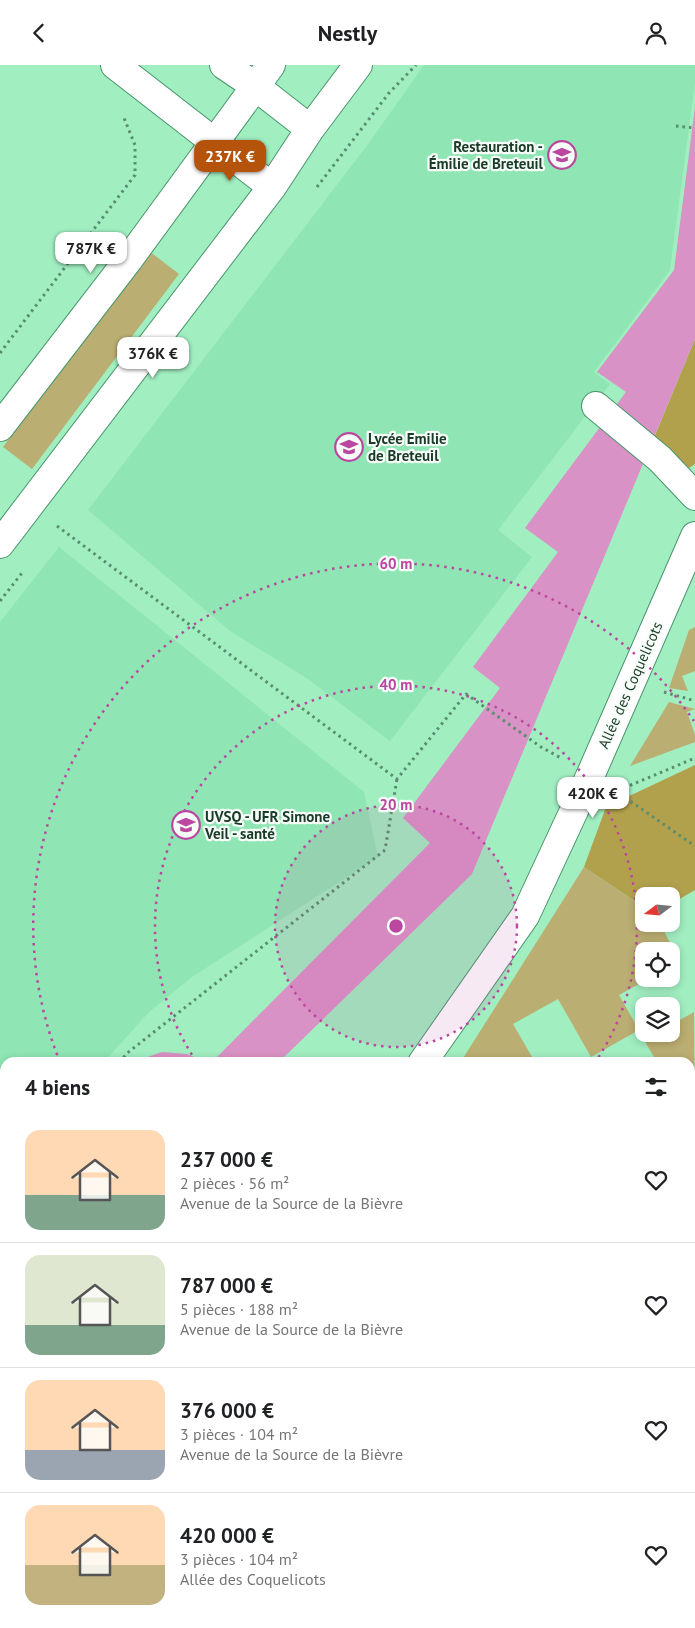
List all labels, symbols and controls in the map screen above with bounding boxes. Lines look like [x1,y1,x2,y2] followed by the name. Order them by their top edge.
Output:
[25,19,53,47] icon: back
[318,19,377,47] text: Nestly
[642,19,670,47] icon: person
[429,137,544,173] place label: Restauration - Émilie de Breteuil
[189,139,271,182] pin: 237K €
[547,140,577,170] school or university icon: Restauration - Émilie de Breteuil
[205,146,255,166] text: 237K €
[50,231,132,274] pin: 787K €
[66,238,116,258] text: 787K €
[112,337,194,379] pin: 376K €
[128,343,178,363] text: 376K €
[368,429,447,465] place label: Lycée Emilie de Breteuil
[334,432,364,462] school or university icon: Lycée Emilie de Breteuil
[380,554,412,573] text: 60 m
[594,619,666,751] street label: Allée des Coquelicots
[380,675,412,694] text: 40 m
[552,777,634,819] pin: 420K €
[568,783,618,803] text: 420K €
[380,795,412,814] text: 20 m
[204,807,331,843] place label: UVSQ - UFR Simone Veil - santé
[171,810,201,840] school or university icon: UVSQ - UFR Simone Veil - santé
[635,887,680,933] north arrow
[635,887,680,1042] map controls
[387,917,405,935] centre of rings
[635,942,680,987] button: locate
[635,997,680,1042] button: layers
[642,1073,670,1101] icon: filters
[25,1074,90,1101] text: 4 biens
[180,1146,273,1173] text: 237 000 €
[65,1150,125,1210] icon: home
[642,1166,670,1194] icon: heart
[180,1173,289,1193] text: 2 pièces · 56 m²
[180,1193,403,1213] text: Avenue de la Source de la Bièvre
[180,1272,273,1299] text: 787 000 €
[65,1275,125,1335] icon: home
[642,1291,670,1319] icon: heart
[180,1299,298,1319] text: 5 pièces · 188 m²
[180,1319,403,1339] text: Avenue de la Source de la Bièvre
[180,1397,274,1424] text: 376 000 €
[65,1400,125,1460] icon: home
[642,1416,670,1444] icon: heart
[180,1424,298,1444] text: 3 pièces · 104 m²
[180,1444,403,1464] text: Avenue de la Source de la Bièvre
[180,1522,274,1549] text: 420 000 €
[65,1525,125,1585] icon: home
[642,1541,670,1569] icon: heart
[180,1549,298,1569] text: 3 pièces · 104 m²
[180,1569,326,1589] text: Allée des Coquelicots

